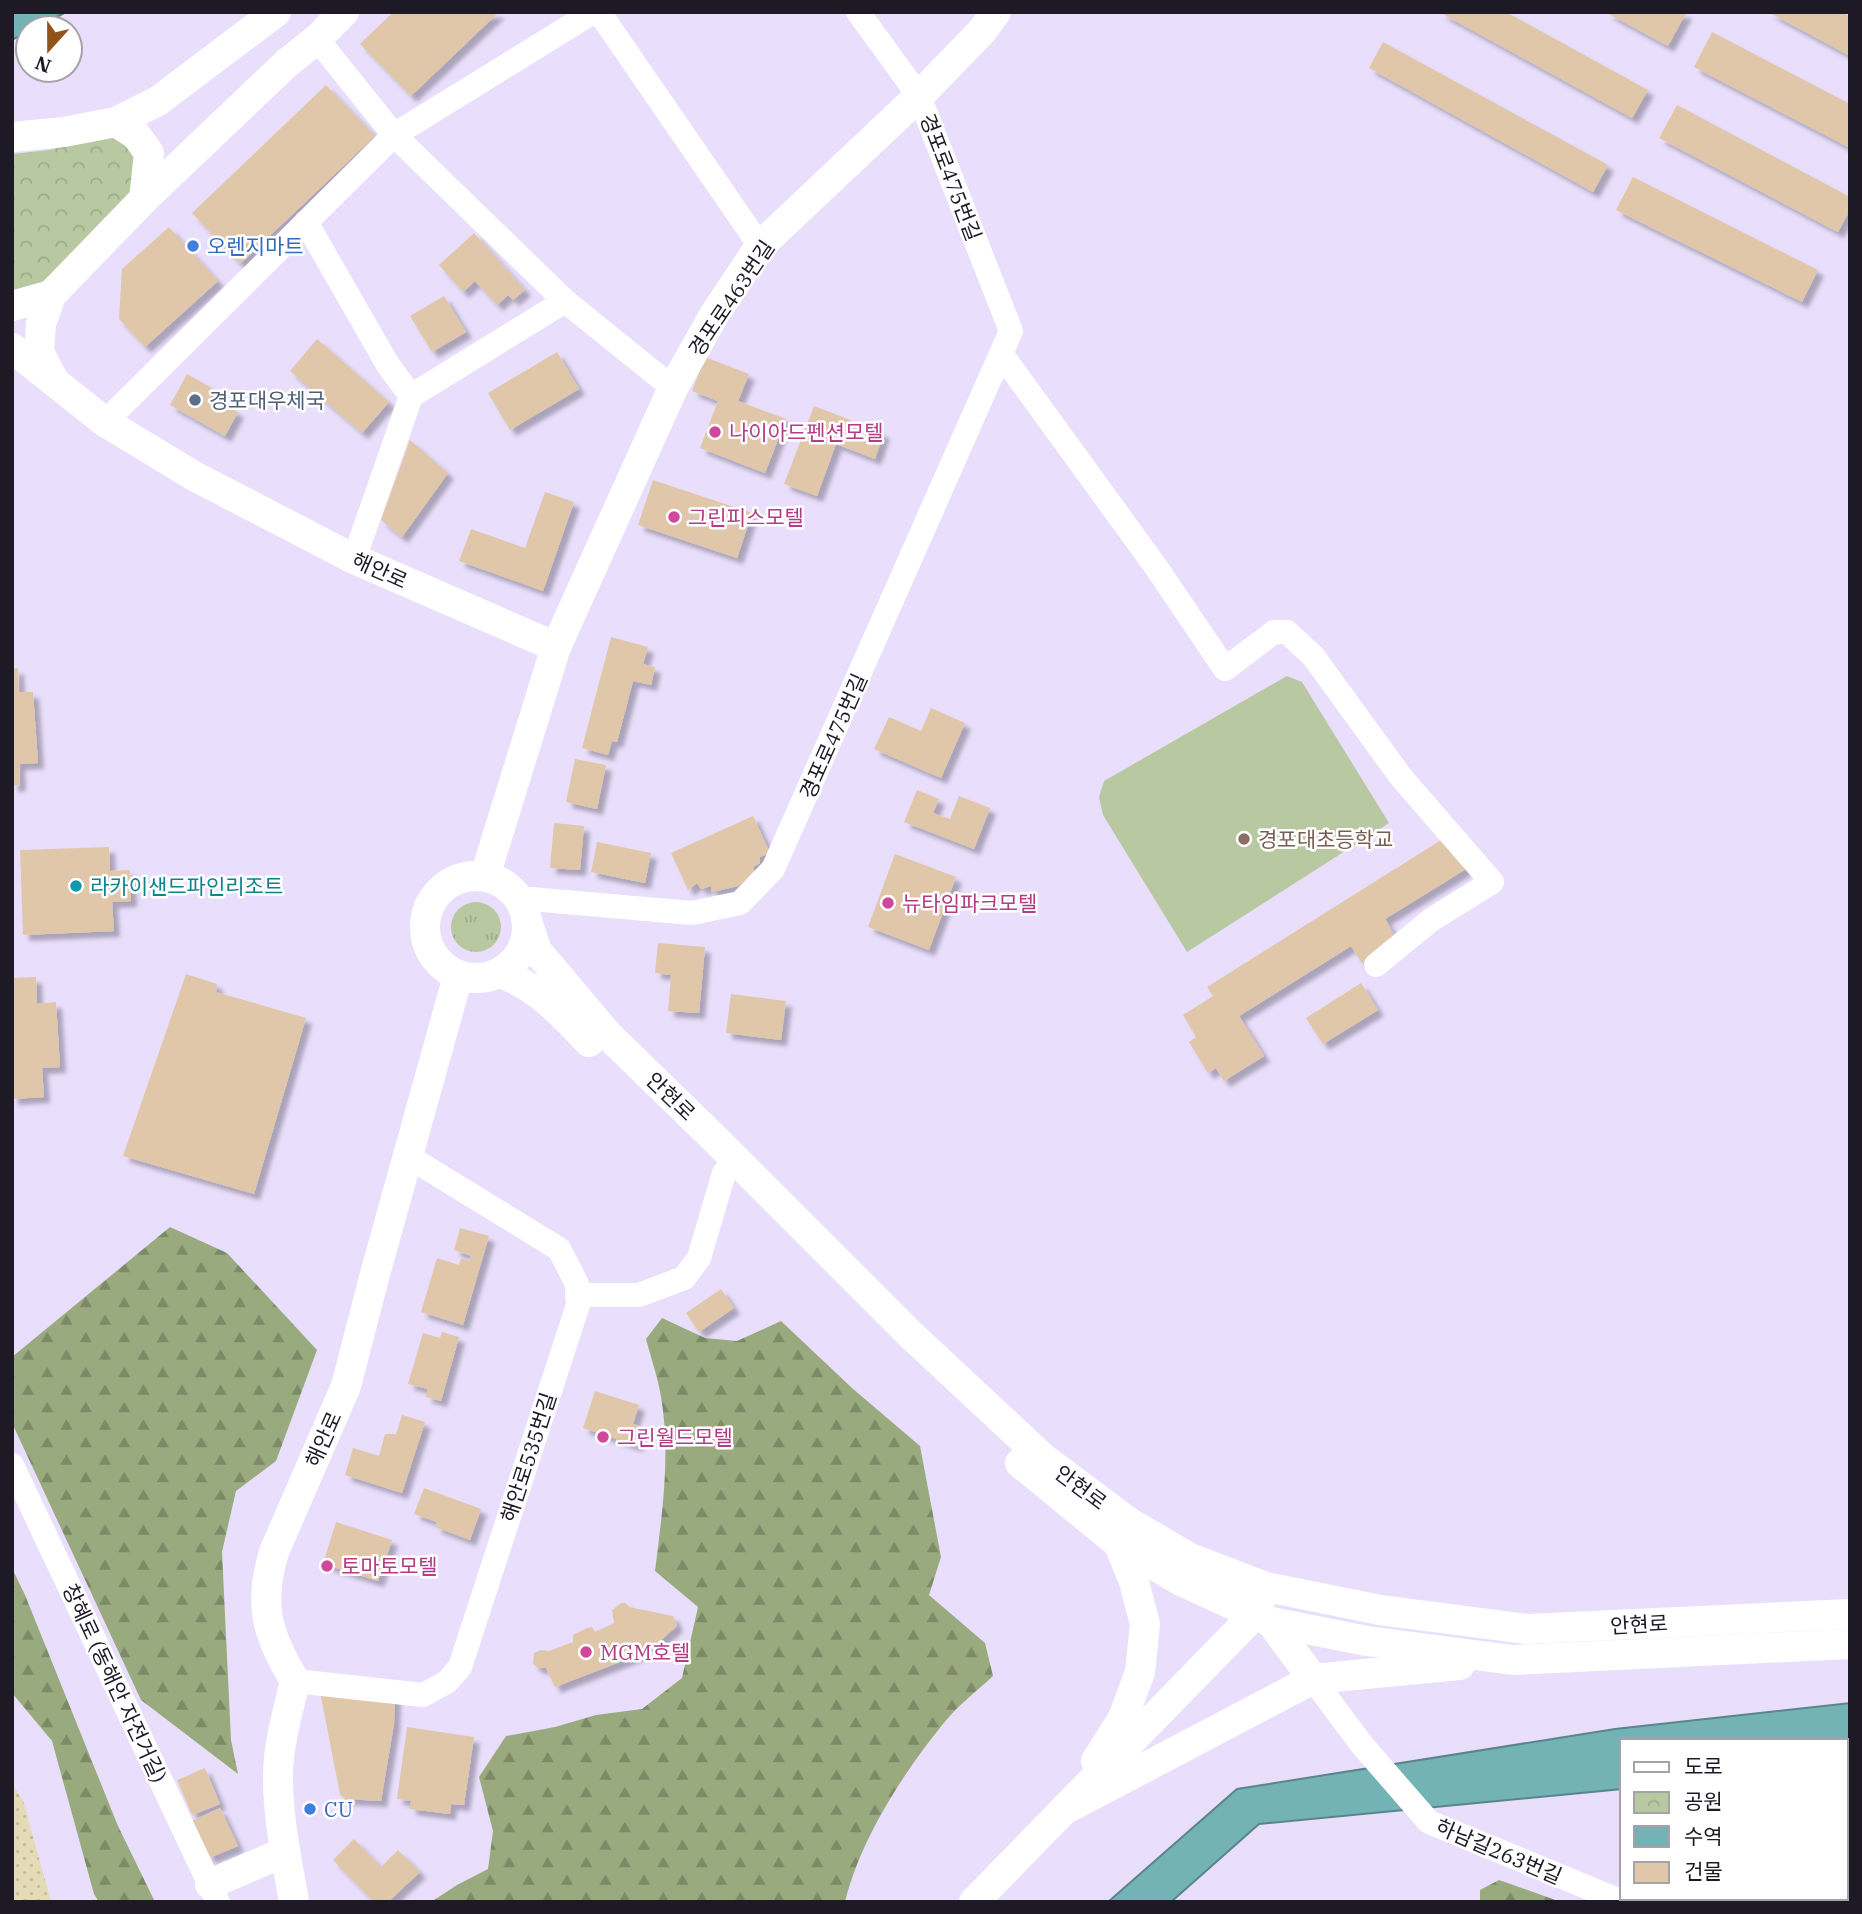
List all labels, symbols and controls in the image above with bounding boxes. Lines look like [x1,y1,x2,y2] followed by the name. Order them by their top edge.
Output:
[14,14,84,84] north arrow
[32,51,54,79] text: N
[914,109,988,245] street label: 경포로475번길
[207,232,304,260] place label: 오렌지마트
[682,234,780,362] street label: 경포로463번길
[185,238,201,254] marker: 오렌지마트
[209,386,325,414] place label: 경포대우체국
[187,392,203,408] marker: 경포대우체국
[729,418,884,446] place label: 나이아드펜션모텔
[707,424,723,440] marker: 나이아드펜션모텔
[688,503,804,531] place label: 그린피스모텔
[666,509,682,525] marker: 그린피스모텔
[348,545,412,595] street label: 해안로
[793,669,873,803] street label: 경포로475번길
[1258,825,1393,853] place label: 경포대초등학교
[1236,831,1252,847] marker: 경포대초등학교
[90,872,283,900] place label: 라카이샌드파인리조트
[68,878,84,894] marker: 라카이샌드파인리조트
[902,889,1037,917] place label: 뉴타임파크모텔
[880,895,896,911] marker: 뉴타임파크모텔
[640,1066,702,1126] street label: 안현로
[494,1389,562,1525] street label: 해안로535번길
[298,1407,348,1471] street label: 해안로
[617,1423,733,1451] place label: 그린월드모텔
[595,1429,611,1445] marker: 그린월드모텔
[1049,1458,1113,1516] street label: 안현로
[341,1552,438,1580] place label: 토마토모텔
[319,1558,335,1574] marker: 토마토모텔
[57,1579,173,1787] street label: 창혜로 (동해안 자전거길)
[1609,1609,1669,1639] street label: 안현로
[600,1638,690,1666] place label: MGM호텔
[578,1644,594,1660] marker: MGM호텔
[1620,1739,1848,1900] legend
[1684,1752,1723,1780] text: 도로
[1684,1787,1723,1815] text: 공원
[324,1795,353,1823] place label: CU
[302,1801,318,1817] marker: CU
[1432,1812,1566,1890] street label: 하남길263번길
[1684,1822,1723,1850] text: 수역
[1684,1857,1723,1885] text: 건물

